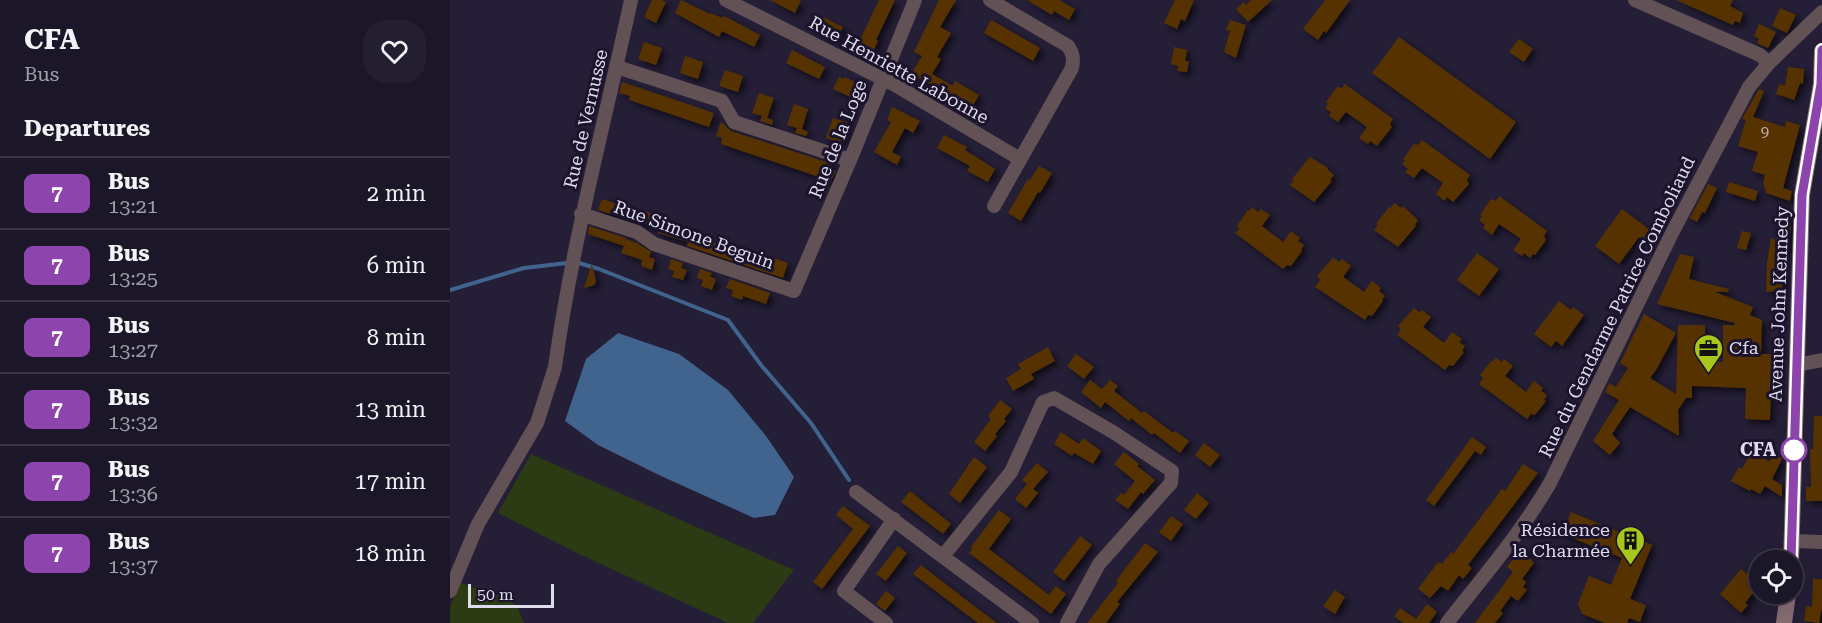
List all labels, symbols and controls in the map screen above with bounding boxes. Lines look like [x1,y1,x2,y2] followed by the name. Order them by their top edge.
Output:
[806,11,993,128] street label: Rue Henriette Labonne
[363,20,426,83] button: heart
[24,23,80,56] text: CFA
[559,47,612,190] street label: Rue de Vernusse
[24,62,59,86] text: Bus
[804,77,871,201] street label: Rue de la Loge
[24,116,150,141] text: Departures
[1761,123,1769,141] house number: 9
[1534,152,1699,461] street label: Rue du Gendarme Patrice Comboliaud
[108,169,150,194] text: Bus
[51,181,63,205] text: 7
[367,181,426,206] text: 2 min
[108,194,158,218] text: 13:21
[611,196,778,273] street label: Rue Simone Beguin
[1765,205,1792,402] street label: Avenue John Kennedy
[108,241,150,266] text: Bus
[51,253,63,277] text: 7
[367,253,426,278] text: 6 min
[108,266,158,290] text: 13:25
[108,313,150,338] text: Bus
[51,325,63,349] text: 7
[367,325,426,350] text: 8 min
[1692,332,1724,374] office icon: Cfa
[1729,337,1759,358] place label: Cfa
[108,338,158,362] text: 13:27
[108,385,150,410] text: Bus
[51,397,63,421] text: 7
[355,397,426,422] text: 13 min
[108,410,158,434] text: 13:32
[1781,437,1807,463] marker: CFA
[1740,439,1776,460] place label: CFA
[108,457,150,482] text: Bus
[51,469,63,493] text: 7
[355,469,426,494] text: 17 min
[108,482,158,506] text: 13:36
[1512,519,1610,561] place label: Résidence la Charmée
[1615,524,1647,566] building icon: Résidence la Charmée
[108,529,150,554] text: Bus
[51,541,63,565] text: 7
[355,541,426,566] text: 18 min
[1749,550,1803,604] map controls
[1749,550,1803,604] button: locate
[108,554,158,578] text: 13:37
[468,581,554,608] scale bar
[477,585,514,604] text: 50 m

